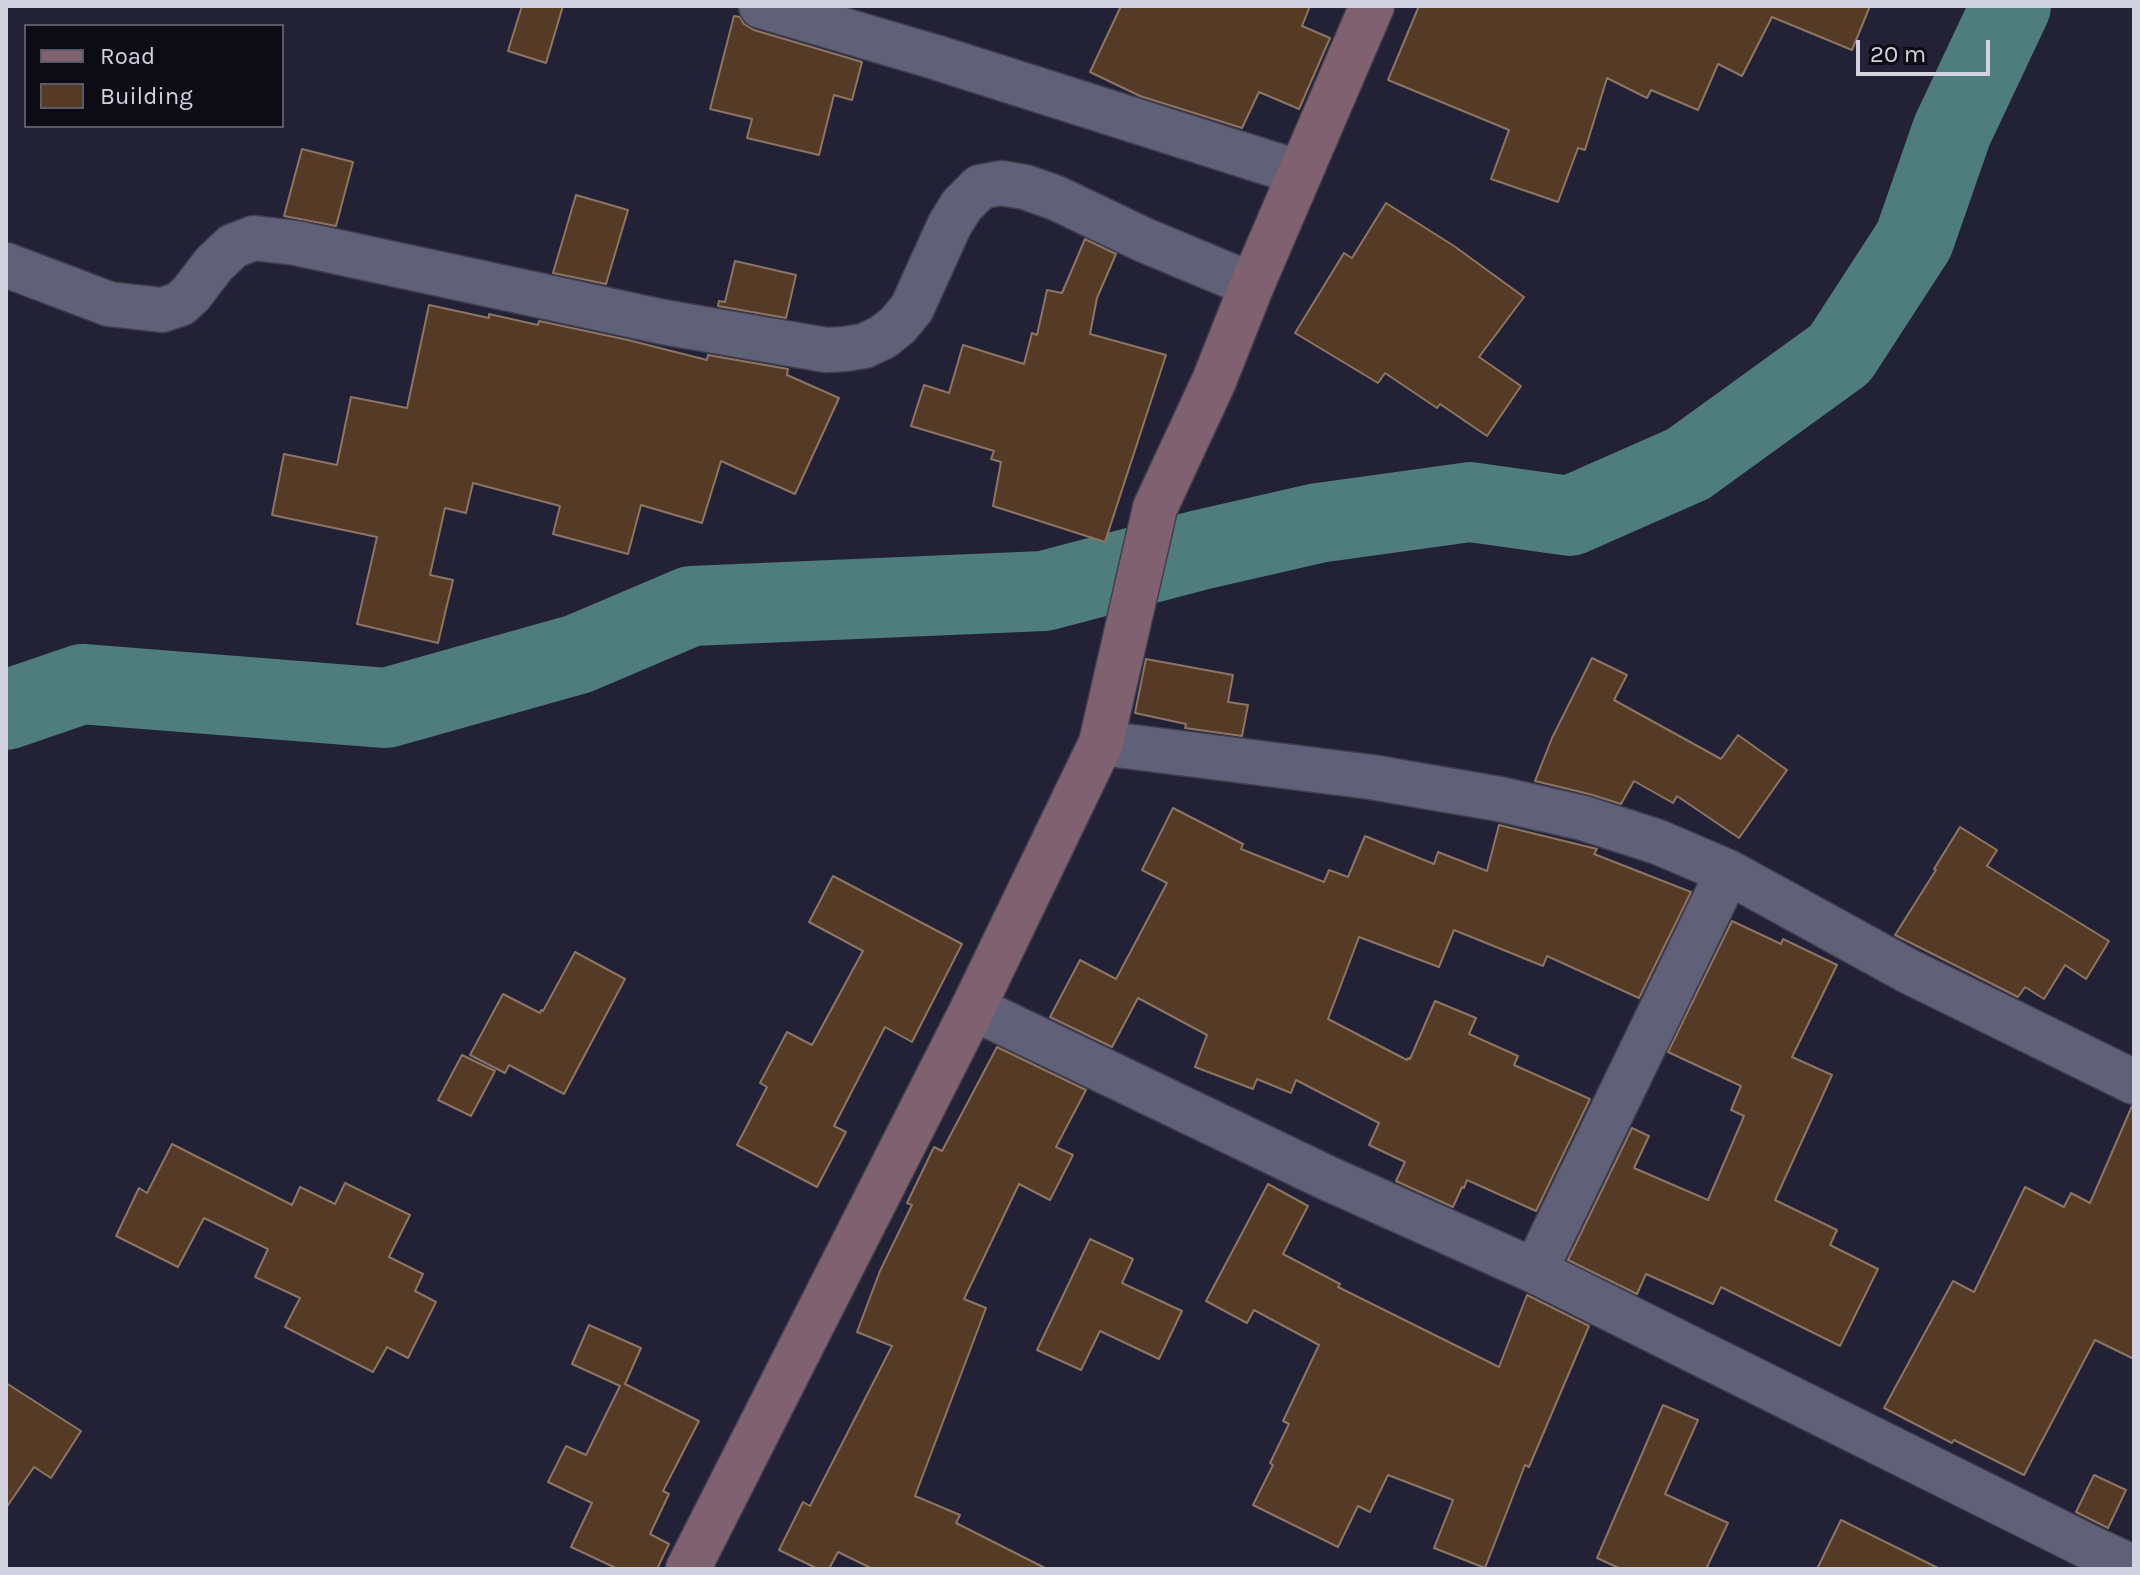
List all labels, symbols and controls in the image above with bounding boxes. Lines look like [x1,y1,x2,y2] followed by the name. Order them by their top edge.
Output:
[24,24,284,128] legend
[1860,24,1994,74] scale bar
[1870,40,1926,68] text: 20 m
[100,42,155,70] text: Road
[100,82,193,110] text: Building

